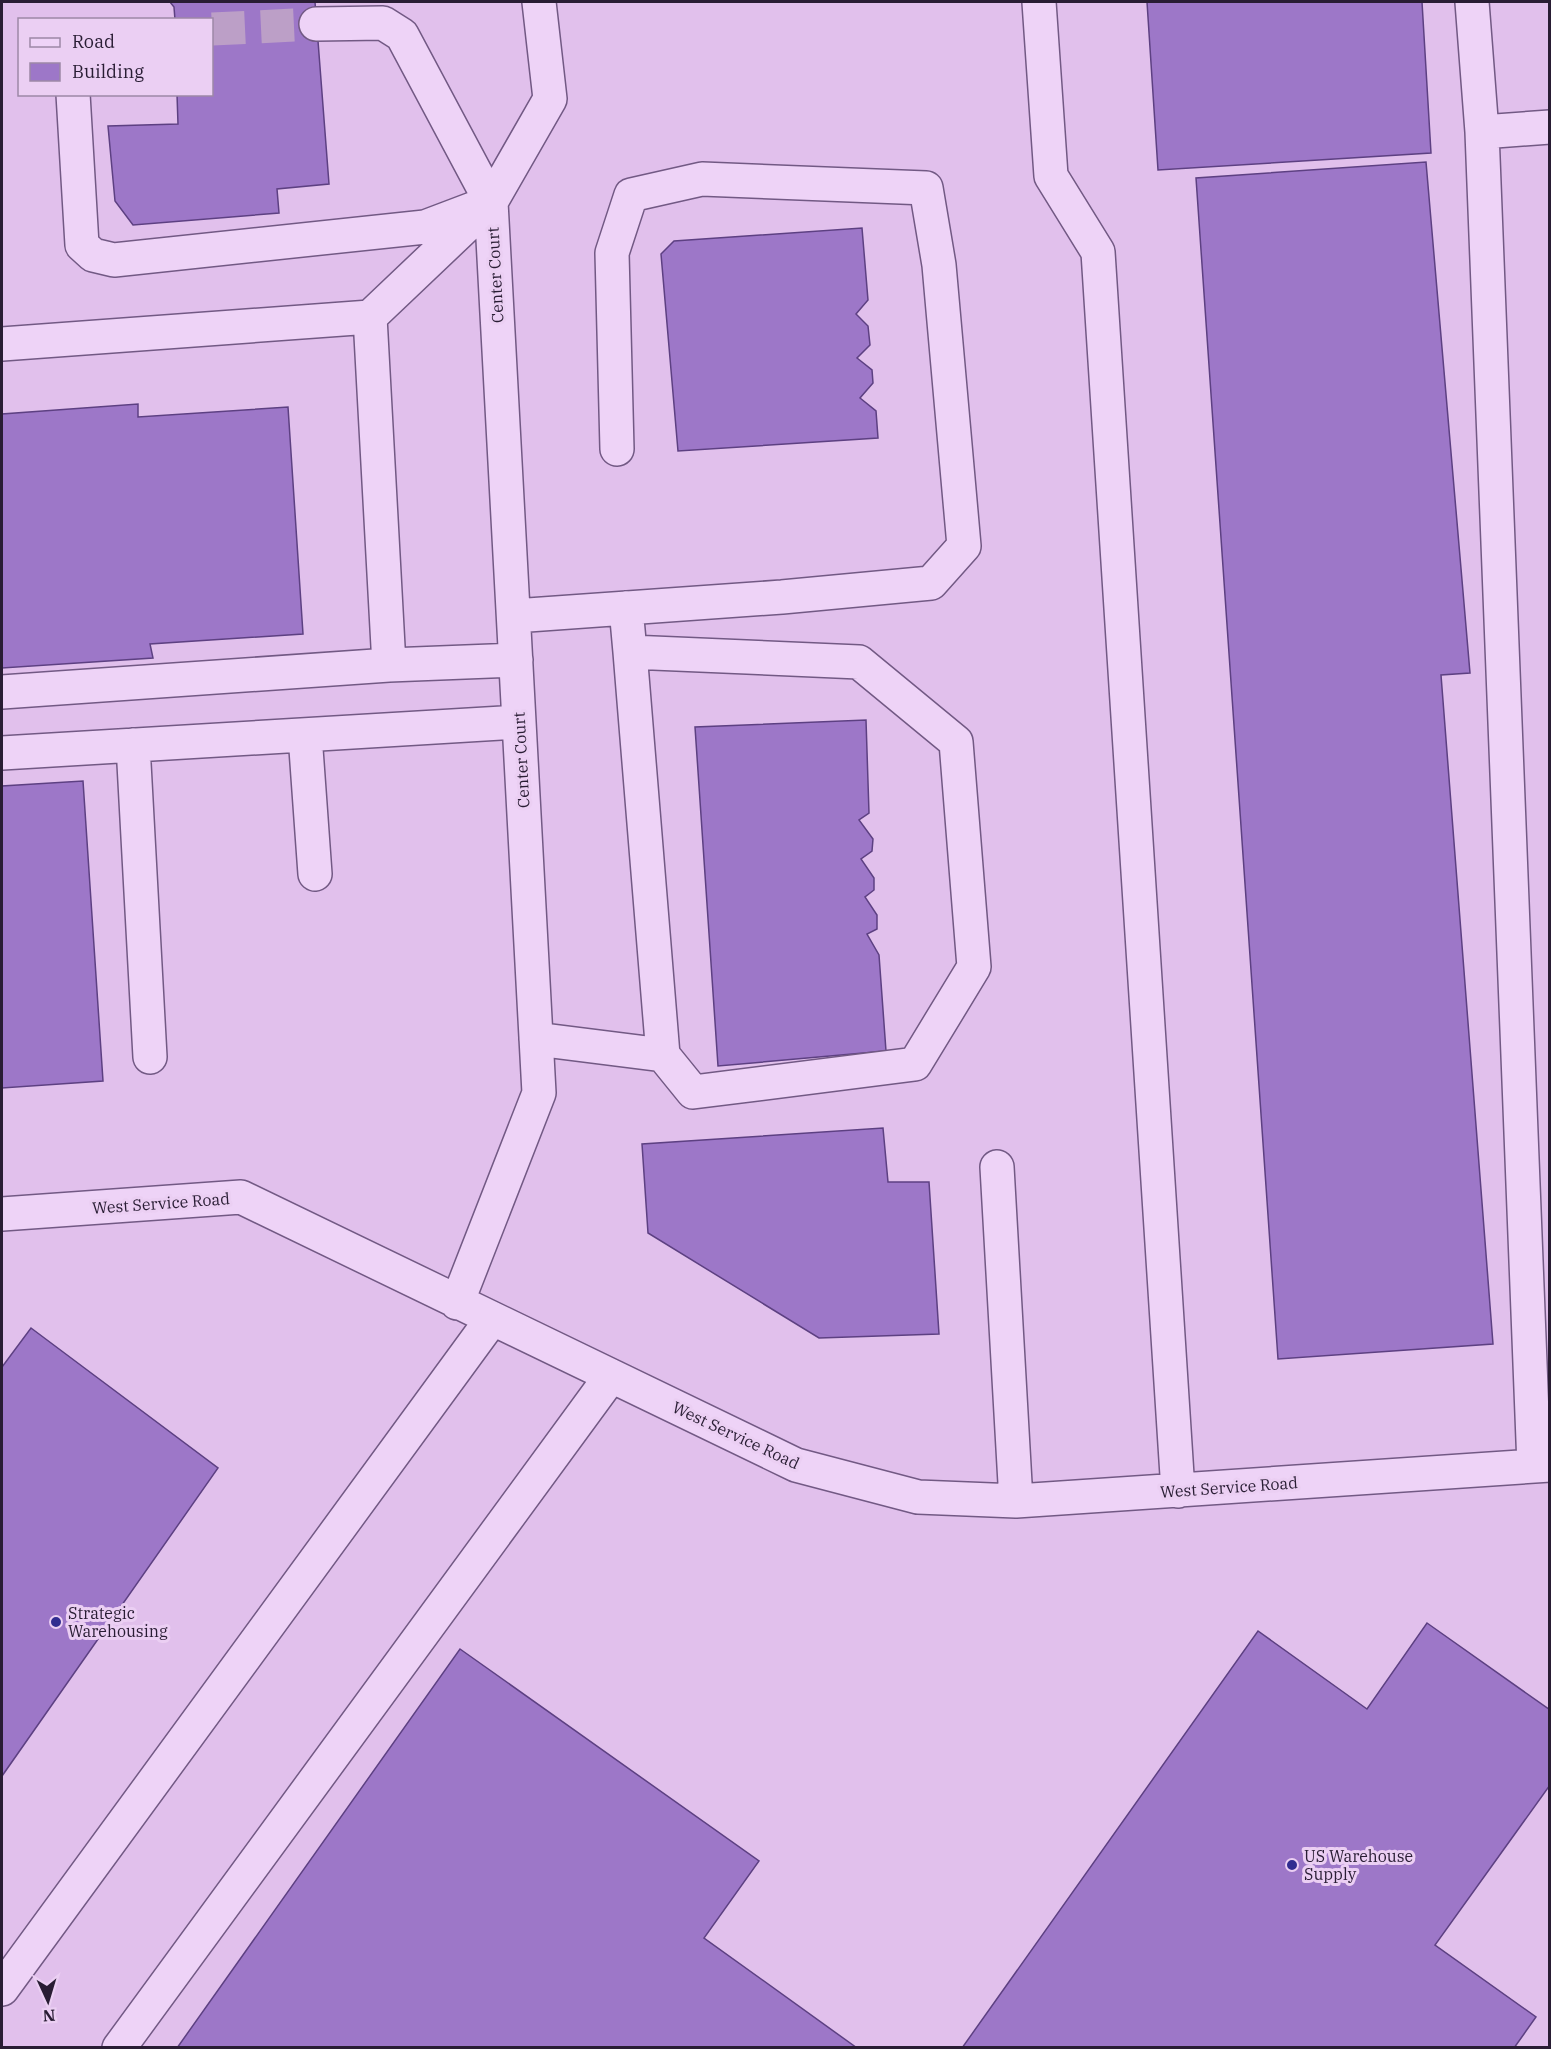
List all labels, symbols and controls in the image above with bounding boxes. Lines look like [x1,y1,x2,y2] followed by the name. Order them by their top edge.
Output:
[18,18,213,96] legend
[72,30,115,53] text: Road
[72,60,144,83] text: Building
[482,226,508,324] street label: Center Court
[508,711,534,809] street label: Center Court
[91,1188,231,1218] street label: West Service Road
[669,1397,803,1473] street label: West Service Road
[1159,1472,1299,1502] street label: West Service Road
[68,1603,168,1641] place label: Strategic Warehousing
[49,1615,63,1629] marker: Strategic Warehousing
[1304,1846,1413,1884] place label: US Warehouse Supply
[1285,1858,1299,1872] marker: US Warehouse Supply
[18,1971,78,2031] north arrow
[42,2006,56,2026] text: N

